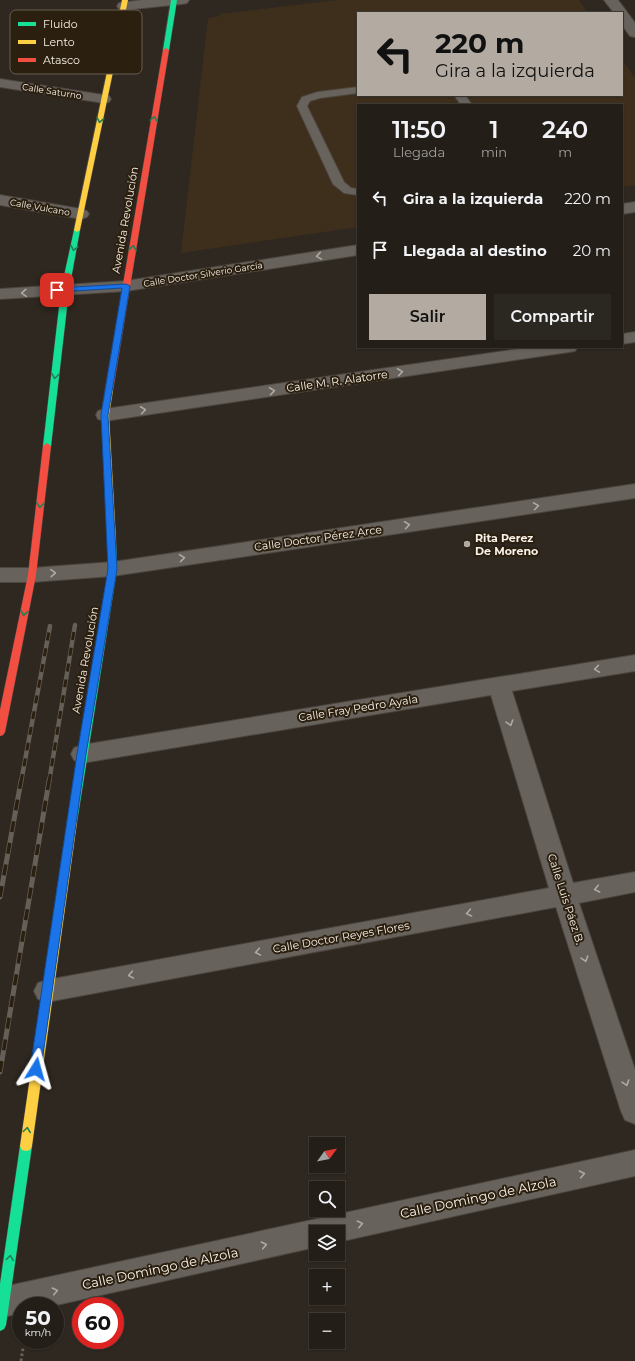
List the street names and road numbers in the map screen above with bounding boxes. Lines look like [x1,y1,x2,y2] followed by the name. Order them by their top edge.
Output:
[21,81,83,101] street label: Calle Saturno
[109,166,141,274] street label: Avenida Revolución
[9,196,71,218] street label: Calle Vulcano
[143,259,263,289] street label: Calle Doctor Silverio García
[285,367,389,395] street label: Calle M. R. Alatorre
[253,522,383,554] street label: Calle Doctor Pérez Arce
[69,606,101,714] street label: Avenida Revolución
[297,692,419,724] street label: Calle Fray Pedro Ayala
[545,852,587,946] street label: Calle Luis Páez B.
[272,918,411,956] street label: Calle Doctor Reyes Flores
[398,1173,558,1221] street label: Calle Domingo de Alzola
[80,1244,240,1292] street label: Calle Domingo de Alzola

